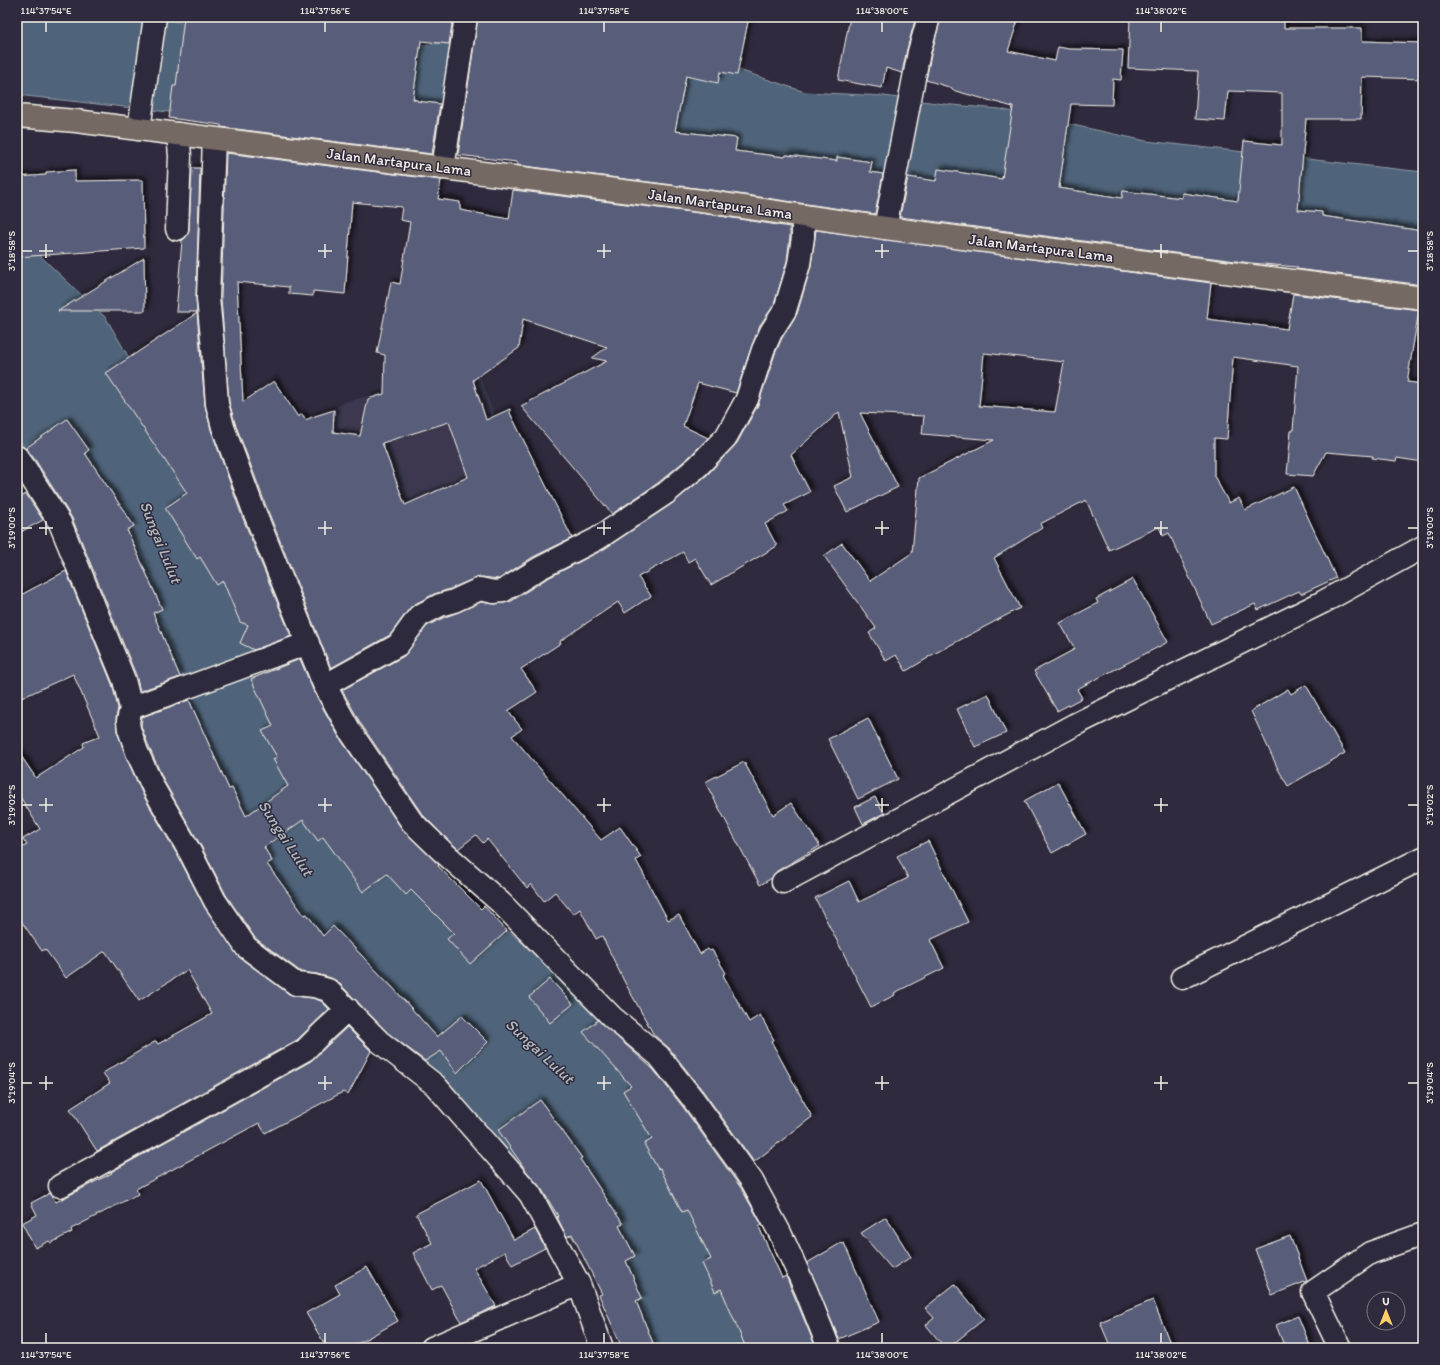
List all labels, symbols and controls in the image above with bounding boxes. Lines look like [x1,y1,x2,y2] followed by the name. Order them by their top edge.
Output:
[21,4,72,17] text: 114°37'54"E
[300,4,351,17] text: 114°37'56"E
[579,4,630,17] text: 114°37'58"E
[856,4,909,17] text: 114°38'00"E
[1135,4,1187,17] text: 114°38'02"E
[326,144,473,180] street label: Jalan Martapura Lama
[647,185,794,223] street label: Jalan Martapura Lama
[5,230,18,271] text: 3°18'58"S
[968,230,1115,266] street label: Jalan Martapura Lama
[1423,230,1436,271] text: 3°18'58"S
[136,498,187,588] water label: Sungai Lulut
[5,507,18,549] text: 3°19'00"S
[1423,507,1436,549] text: 3°19'00"S
[5,784,18,825] text: 3°19'02"S
[1423,784,1436,825] text: 3°19'02"S
[254,797,319,881] water label: Sungai Lulut
[502,1015,580,1089] water label: Sungai Lulut
[5,1062,18,1104] text: 3°19'04"S
[1423,1062,1436,1104] text: 3°19'04"S
[1366,1291,1406,1331] north arrow
[1382,1295,1390,1308] text: U
[21,1348,72,1361] text: 114°37'54"E
[300,1348,351,1361] text: 114°37'56"E
[579,1348,630,1361] text: 114°37'58"E
[856,1348,909,1361] text: 114°38'00"E
[1135,1348,1187,1361] text: 114°38'02"E

